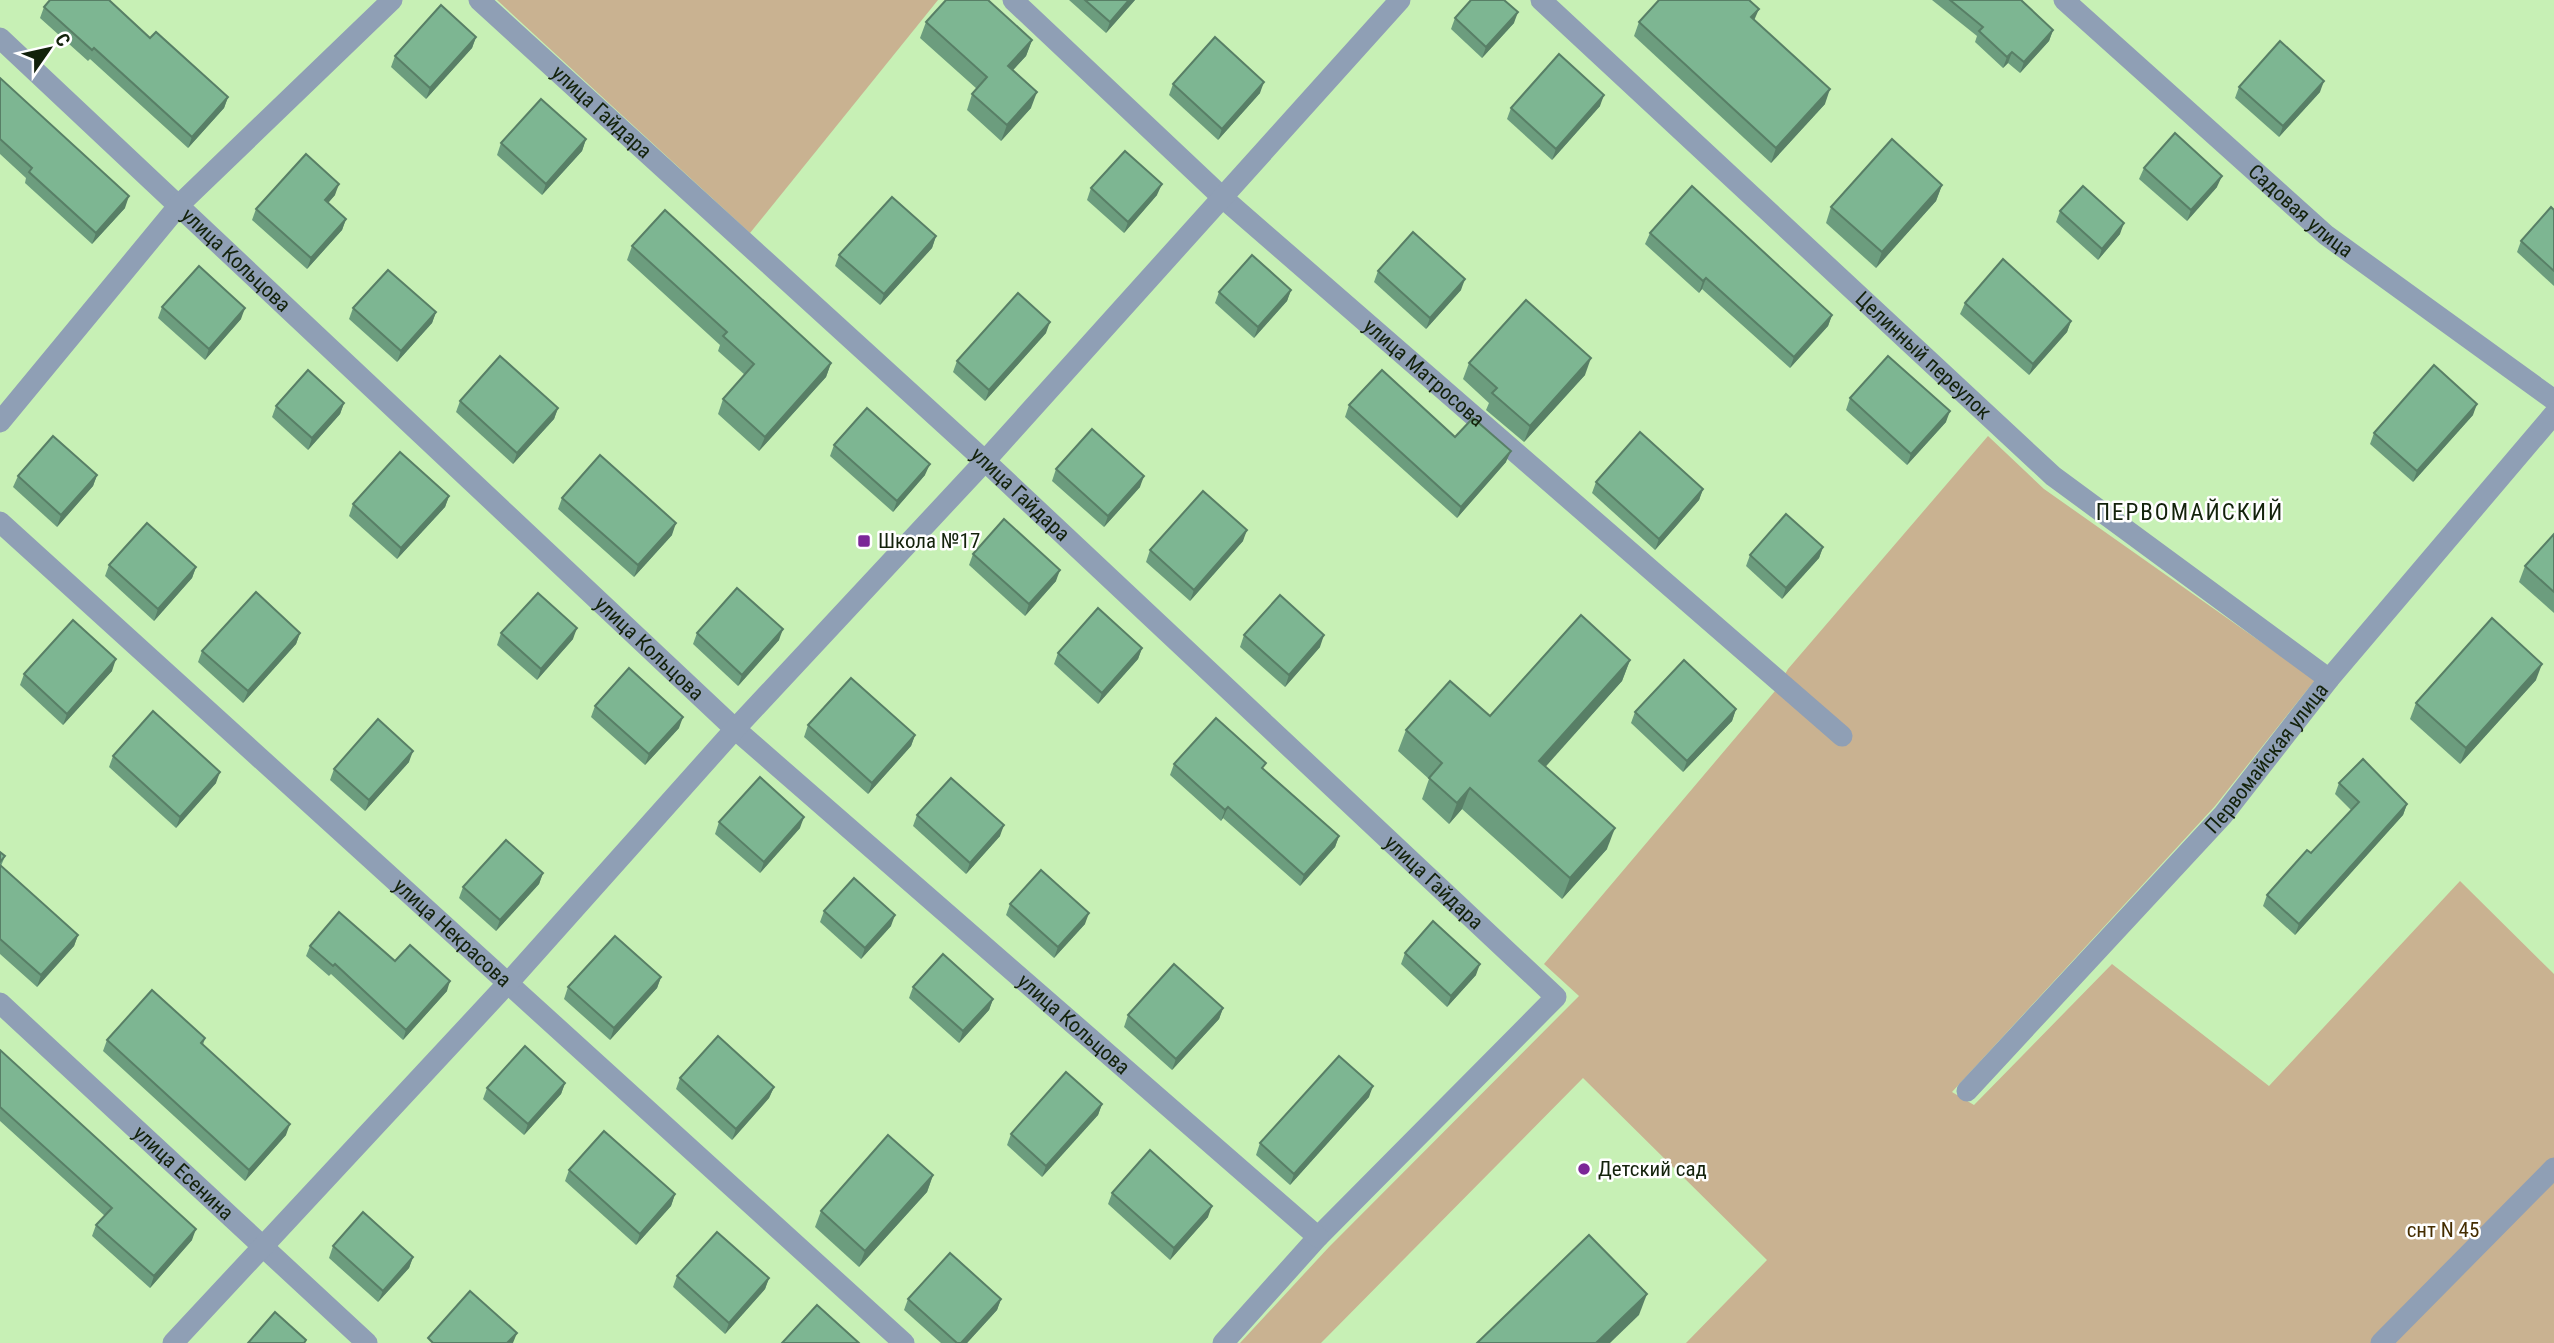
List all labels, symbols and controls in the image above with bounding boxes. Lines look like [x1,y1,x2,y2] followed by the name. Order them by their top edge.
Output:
[14,14,84,84] north arrow
[50,29,75,51] text: С
[547,60,656,163] street label: улица Гайдара
[2244,159,2357,262] street label: Садовая улица
[177,203,295,317] street label: улица Кольцова
[1851,287,1996,424] street label: Целинный переулок
[1359,314,1489,432] street label: улица Матросова
[966,442,1075,546] street label: улица Гайдара
[2096,498,2284,526] district label: ПЕРВОМАЙСКИЙ
[878,529,980,553] place label: Школа №17
[856,533,872,549] marker: Школа №17
[590,591,709,705] street label: улица Кольцова
[2200,678,2333,838] street label: Первомайская улица
[1380,830,1488,934] street label: улица Гайдара
[389,873,516,992] street label: улица Некрасова
[1013,969,1135,1079] street label: улица Кольцова
[128,1121,238,1225] street label: улица Есенина
[1598,1157,1707,1181] place label: Детский сад
[1576,1161,1592,1177] marker: Детский сад
[2407,1218,2479,1242] park label: снт N 45

